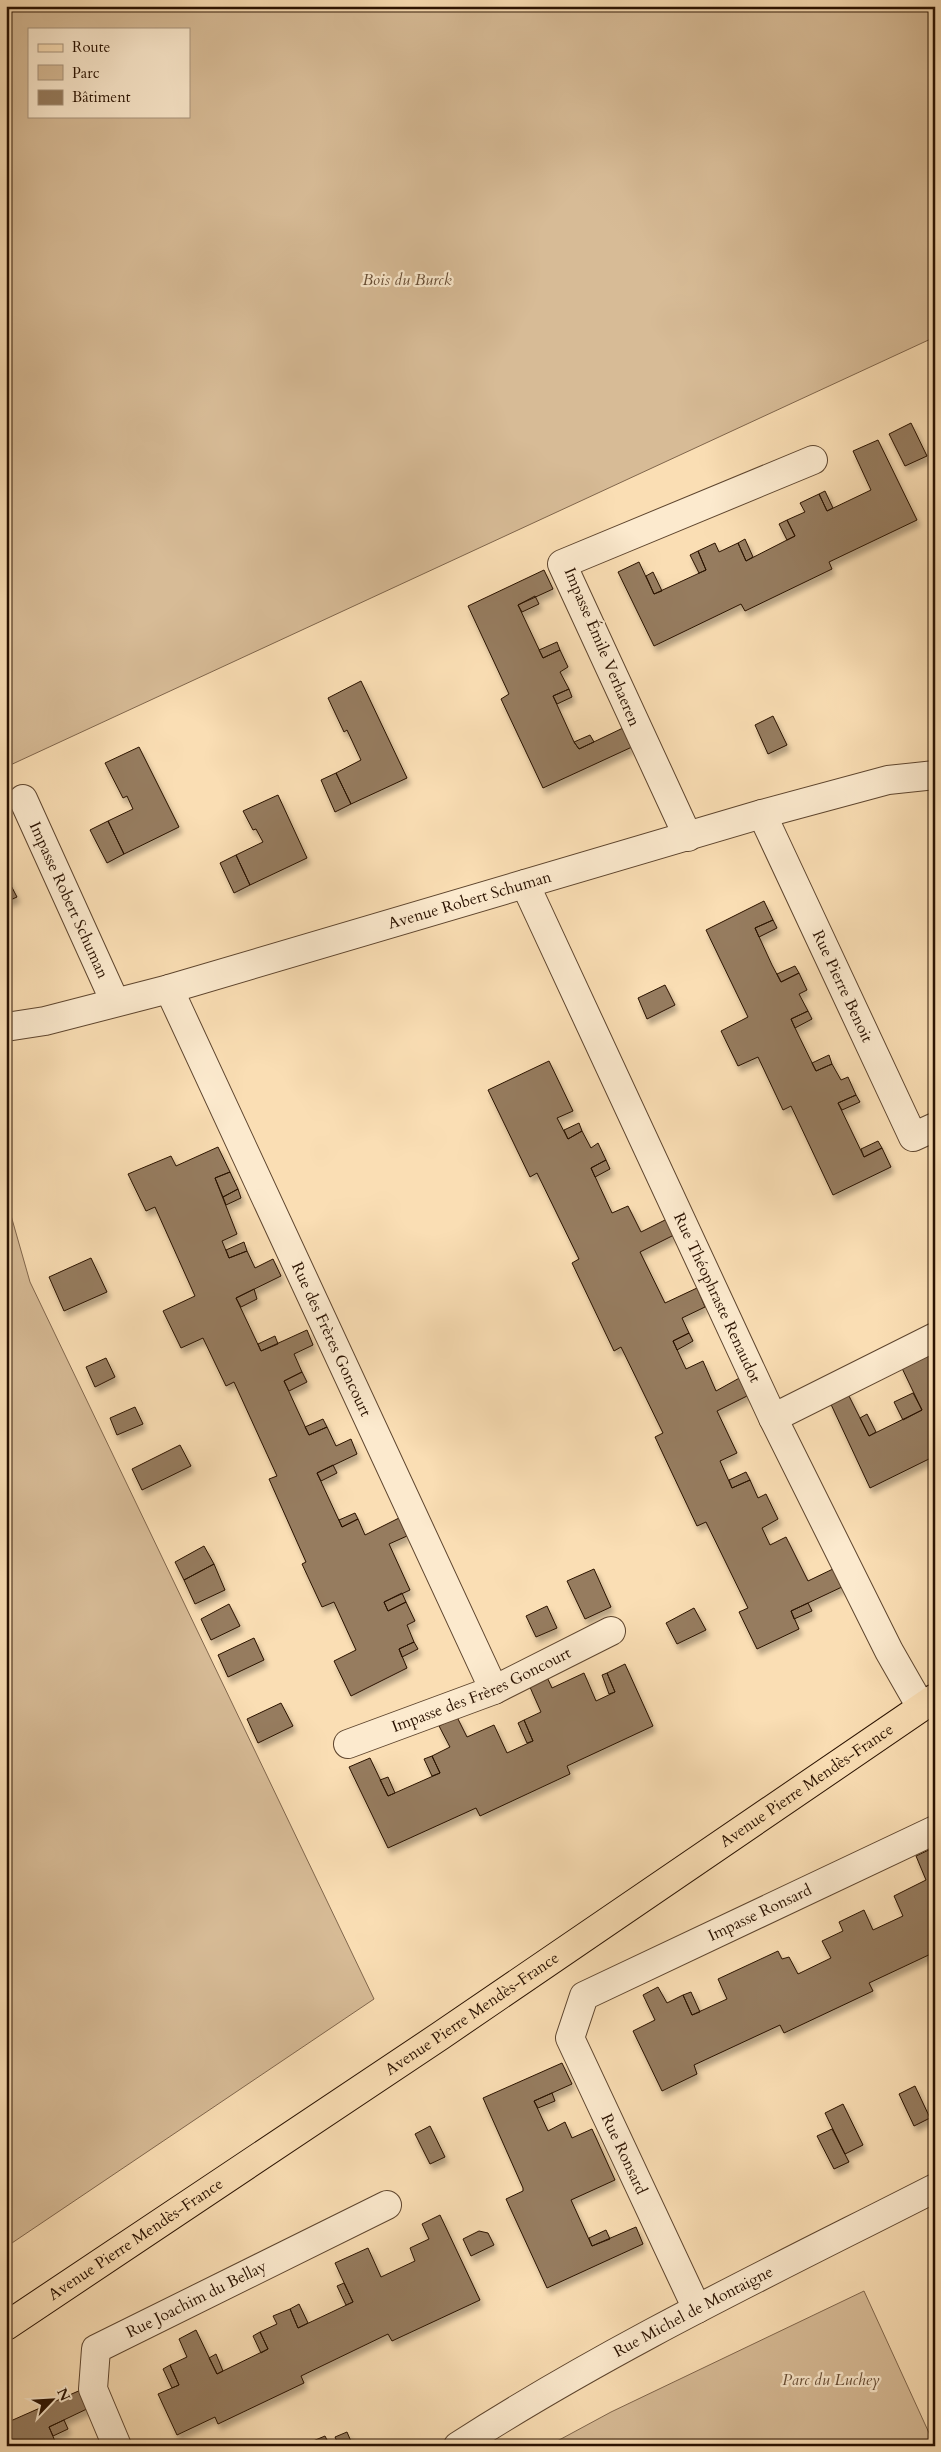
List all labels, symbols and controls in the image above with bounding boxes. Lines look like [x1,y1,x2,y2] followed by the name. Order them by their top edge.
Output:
[28,28,190,118] legend
[72,37,110,57] text: Route
[72,63,100,83] text: Parc
[72,87,131,107] text: Bâtiment
[362,269,452,291] park label: Bois du Burck
[559,564,645,730] street label: Impasse Émile Verhaeren
[24,818,114,982] street label: Impasse Robert Schuman
[385,866,554,935] street label: Avenue Robert Schuman
[807,926,878,1046] street label: Rue Pierre Benoit
[668,1209,766,1386] street label: Rue Théophraste Renaudot
[286,1258,377,1420] street label: Rue des Frères Goncourt
[389,1642,575,1738] street label: Impasse des Frères Goncourt
[715,1718,898,1853] street label: Avenue Pierre Mendès-France
[704,1879,816,1947] street label: Impasse Ronsard
[381,1947,563,2081] street label: Avenue Pierre Mendès-France
[596,2110,653,2198] street label: Rue Ronsard
[44,2173,227,2306] street label: Avenue Pierre Mendès-France
[122,2255,271,2343] street label: Rue Joachim du Bellay
[609,2261,777,2363] street label: Rue Michel de Montaigne
[782,2369,880,2391] park label: Parc du Luchey
[28,2374,78,2424] north arrow
[52,2385,75,2404] text: N

